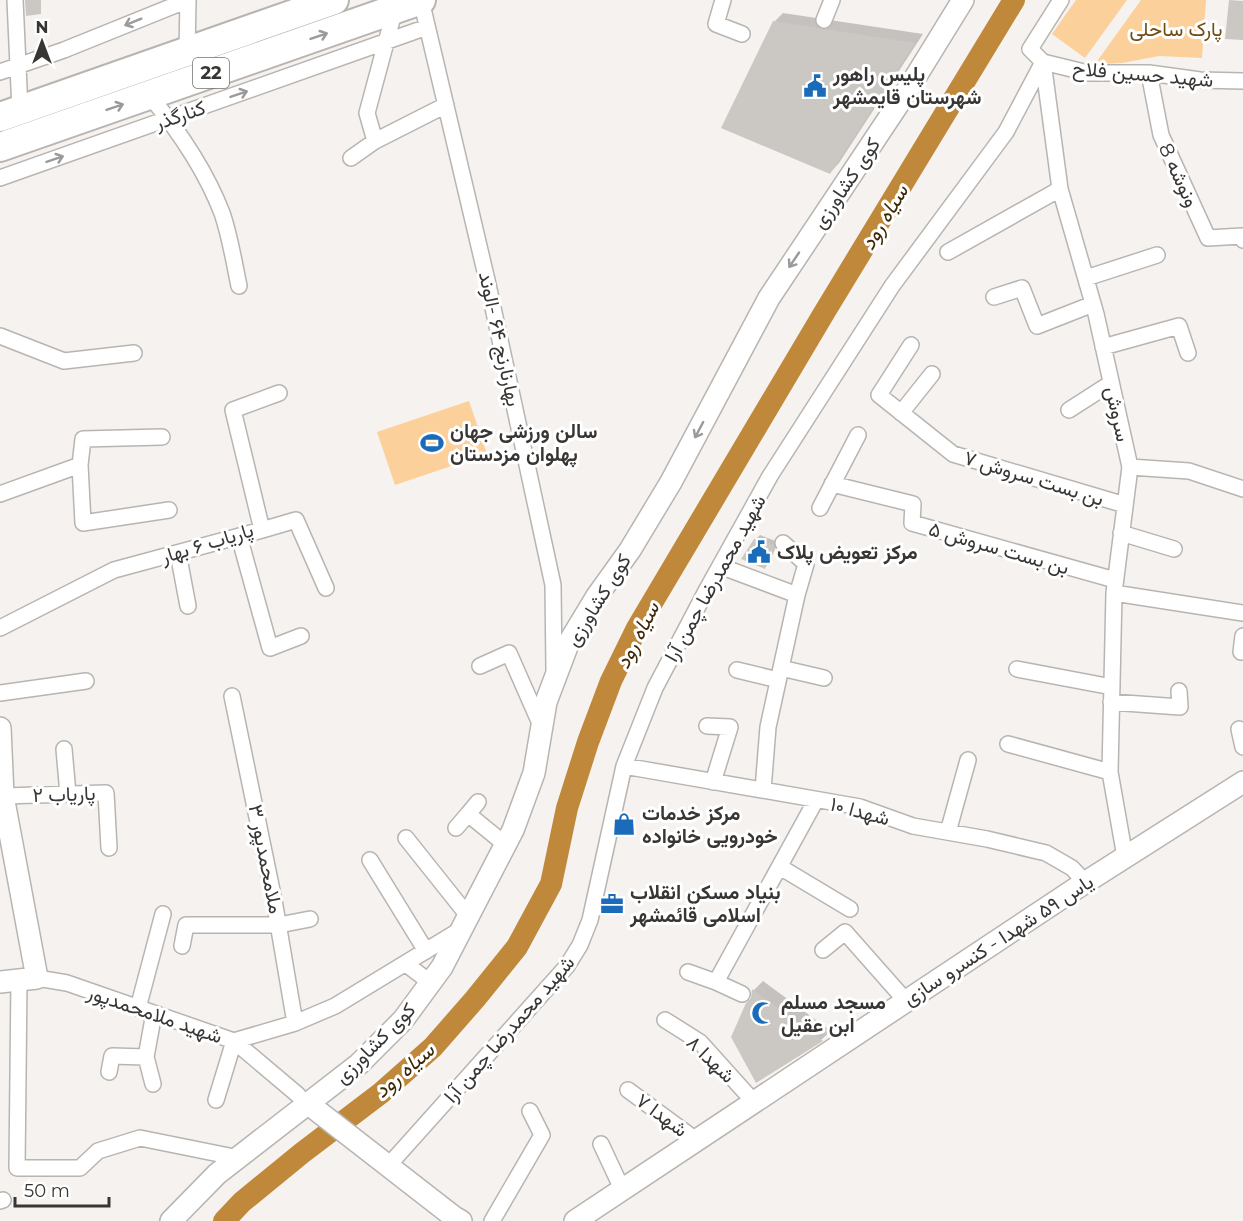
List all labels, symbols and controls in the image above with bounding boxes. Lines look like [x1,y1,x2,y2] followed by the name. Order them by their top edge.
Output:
[12,12,72,72] north arrow
[125,17,143,28] one-way arrow
[1130,17,1222,43] park label: پارک ساحلی
[36,18,48,37] text: N
[309,29,327,40] one-way arrow
[1071,56,1214,94] street label: شهید حسین فلاح
[193,58,229,88] road number: 22
[832,62,982,110] place label: پلیس راهور شهرستان قایمشهر
[802,73,828,99] public building icon: پلیس راهور شهرستان قایمشهر
[229,88,248,99] one-way arrow
[150,95,209,136] street label: کنارگذر
[105,100,123,111] one-way arrow
[807,133,886,234] street label: کوی کشاورزی
[1153,139,1204,211] street label: ونوشه 8
[45,152,64,163] one-way arrow
[855,180,914,254] water label: سیاه رود
[788,251,800,268] one-way arrow
[472,269,526,409] street label: بهارنارنج ۶۴ -الوند
[1099,384,1136,444] street label: سروش
[450,419,598,468] place label: سالن ورزشی جهان پهلوان مزدستان
[692,421,704,439] one-way arrow
[419,430,445,456] sports icon: سالن ورزشی جهان پهلوان مزدستان
[961,445,1107,512] street label: بن بست سروش ۷
[659,490,773,667] street label: شهید محمدرضا چمن آرا
[926,516,1072,580] street label: بن بست سروش ۵
[157,518,257,571] street label: پاریاب ۶ بهار
[746,539,772,565] public building icon: مرکز تعویض پلاک
[777,540,918,566] place label: مرکز تعویض پلاک
[560,549,637,651] street label: کوی کشاورزی
[610,597,665,673] water label: سیاه رود
[32,781,96,809] street label: پاریاب ۲
[827,792,892,831] street label: شهدا ۱۰
[642,801,778,849] place label: مرکز خدمات خودرویی خانواده
[242,802,288,916] street label: ملامحمدپور ۳
[611,811,637,837] shop icon: مرکز خدمات خودرویی خانواده
[898,869,1098,1011] street label: یاس ۵۹ شهدا - کنسرو سازی
[629,880,781,928] place label: بنیاد مسکن انقلاب اسلامی قائمشهر
[599,891,625,917] office icon: بنیاد مسکن انقلاب اسلامی قائمشهر
[439,951,581,1109] street label: شهید محمدرضا چمن آرا
[83,979,226,1050] street label: شهید ملامحمدپور
[781,990,886,1037] place label: مسجد مسلم ابن عقیل
[330,997,421,1089] street label: کوی کشاورزی
[750,1000,776,1026] mosque icon: مسجد مسلم ابن عقیل
[681,1030,740,1089] street label: شهدا ۸
[369,1037,440,1104] water label: سیاه رود
[631,1088,693,1143] street label: شهدا ۷
[15,1170,110,1208] scale bar
[24,1180,70,1202] text: 50 m

